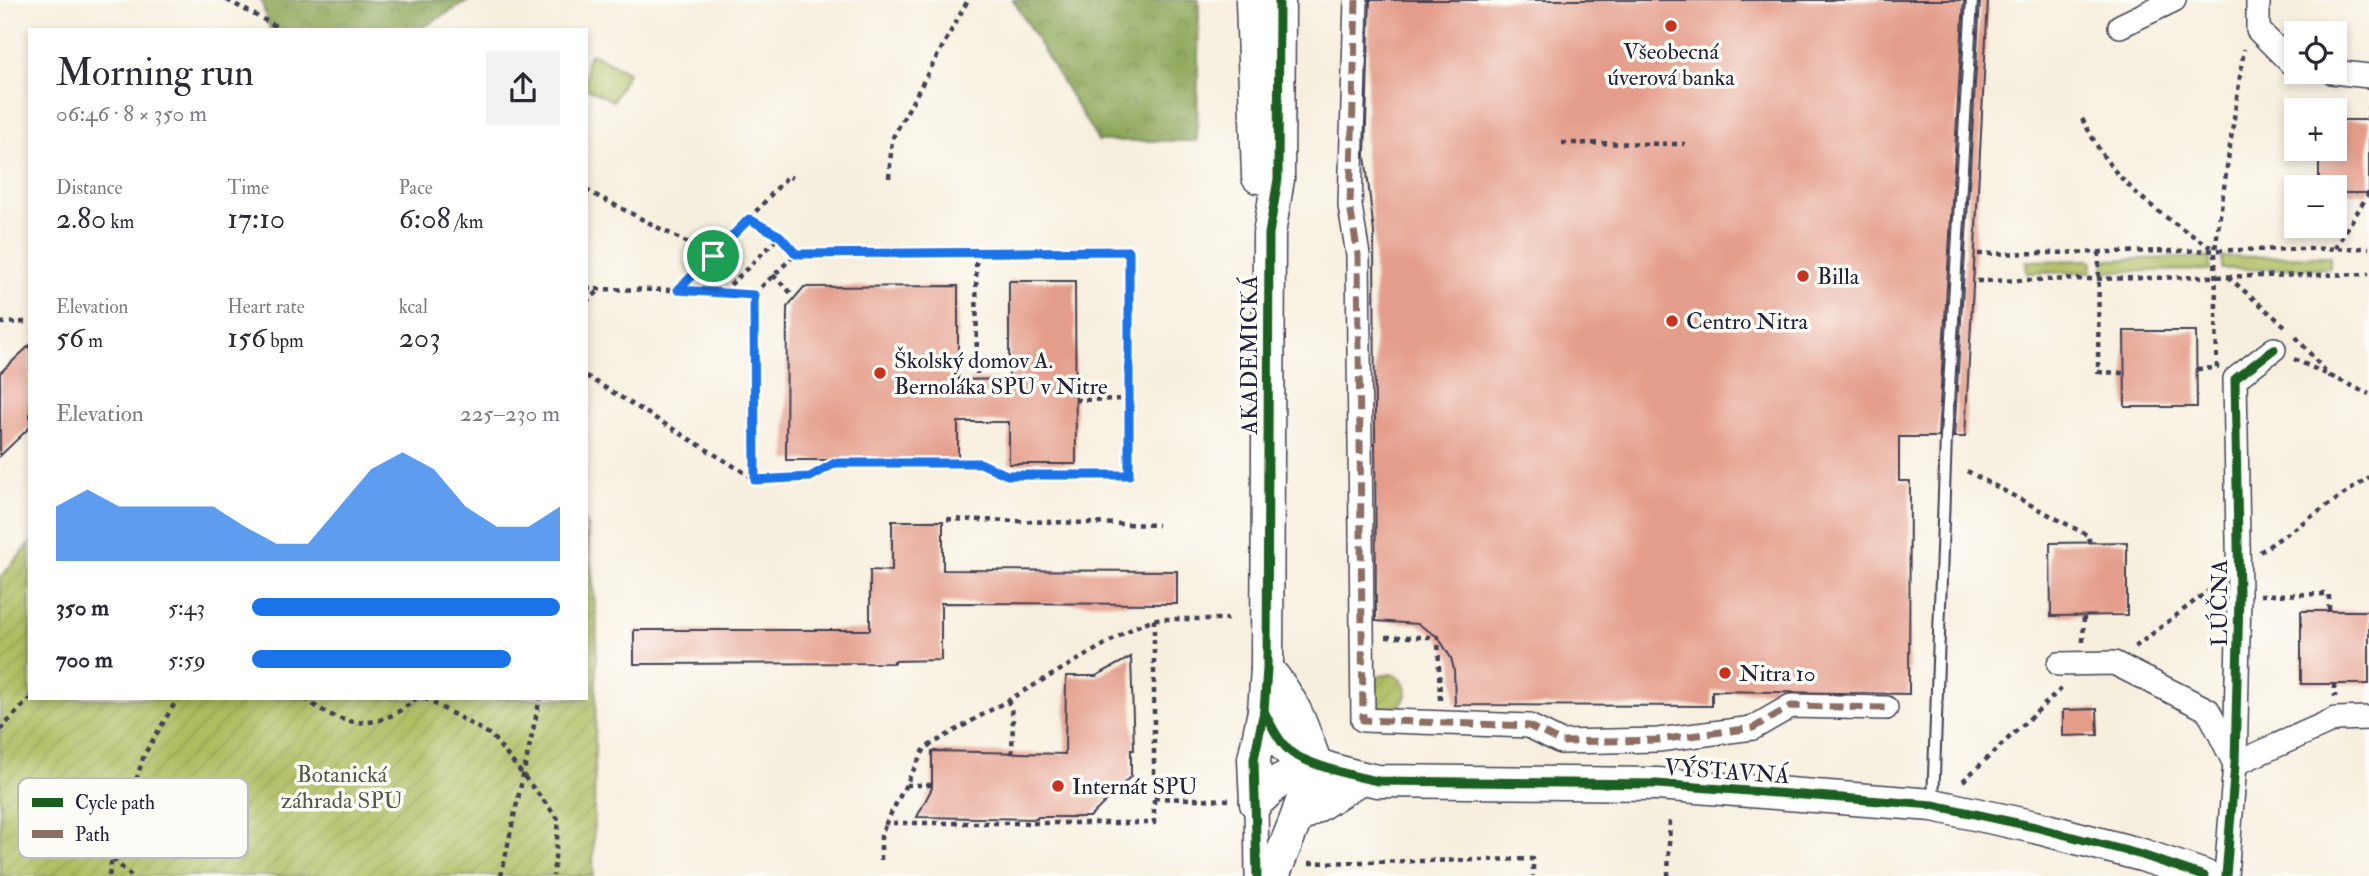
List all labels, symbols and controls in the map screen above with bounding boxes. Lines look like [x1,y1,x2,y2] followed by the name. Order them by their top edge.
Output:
[1663,18,1679,34] marker: Všeobecná úverová banka
[2284,21,2347,238] map controls
[2284,21,2347,84] button: locate
[1607,37,1735,92] place label: Všeobecná úverová banka
[56,49,254,97] text: Morning run
[486,51,560,125] button: share
[2284,98,2347,161] button: +
[56,99,207,128] text: 06:46 · 8 × 350 m
[2284,175,2347,238] button: −
[56,176,122,200] text: Distance
[227,176,269,200] text: Time
[399,176,433,200] text: Pace
[56,200,107,237] text: 2.80
[227,200,285,237] text: 17:10
[399,200,451,237] text: 6:08
[107,210,134,234] text: km
[451,210,483,234] text: /km
[683,226,743,286] pin
[694,237,732,275] icon: arrive
[1817,262,1860,291] place label: Billa
[1795,268,1811,284] marker: Billa
[1235,275,1264,436] street label: AKADEMICKÁ
[56,295,128,319] text: Elevation
[227,295,305,319] text: Heart rate
[399,295,428,319] text: kcal
[1686,307,1808,336] place label: Centro Nitra
[1664,313,1680,329] marker: Centro Nitra
[56,319,84,356] text: 56
[227,319,266,356] text: 156
[399,319,441,356] text: 203
[84,329,103,353] text: m
[266,329,304,353] text: bpm
[894,346,1108,401] place label: Školský domov A. Bernoláka SPU v Nitre
[872,365,888,381] marker: Školský domov A. Bernoláka SPU v Nitre
[56,399,144,428] text: Elevation
[460,399,560,428] text: 225–230 m
[2205,559,2234,647] street label: LÚČNA
[56,593,109,622] text: 350 m
[168,593,205,622] text: 5:43
[56,645,113,674] text: 700 m
[168,645,206,674] text: 5:59
[1739,659,1816,688] place label: Nitra 10
[1717,665,1733,681] marker: Nitra 10
[1663,753,1791,790] street label: VÝSTAVNÁ
[281,760,403,815] park label: Botanická záhrada SPU
[1072,772,1198,801] place label: Internát SPU
[18,778,248,858] legend
[1050,778,1066,794] marker: Internát SPU
[75,791,155,816] text: Cycle path
[75,823,110,847] text: Path

